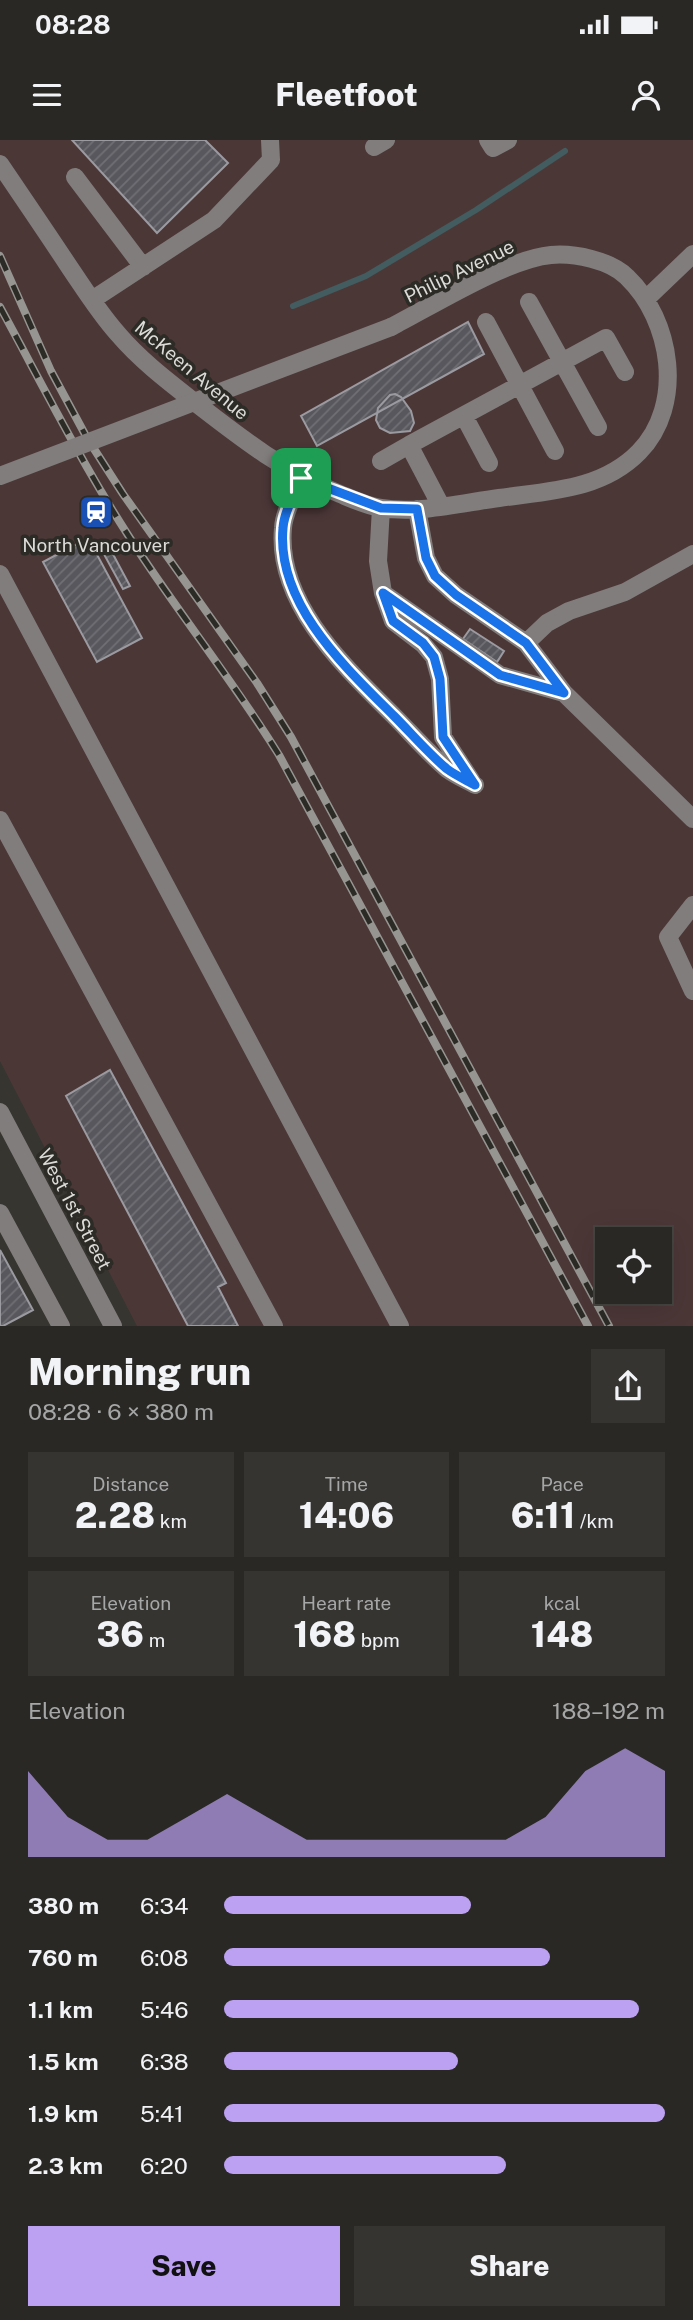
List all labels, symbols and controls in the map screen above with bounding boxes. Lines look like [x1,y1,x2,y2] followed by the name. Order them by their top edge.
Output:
[35,9,111,40] text: 08:28
[28,76,66,114] icon: menu
[275,76,418,113] text: Fleetfoot
[627,76,665,114] icon: person
[401,235,517,307] street label: Philip Avenue
[131,316,253,424] street label: McKeen Avenue
[271,448,331,508] pin
[282,459,320,497] icon: arrive
[77,493,115,531] station icon: North Vancouver
[22,534,170,556] place label: North Vancouver
[34,1145,116,1273] street label: West 1st Street
[595,1227,672,1304] map controls
[595,1227,672,1304] button: locate
[28,1349,251,1394] text: Morning run
[591,1349,665,1423] button: share
[28,1398,214,1425] text: 08:28 · 6 × 380 m
[92,1473,169,1495] text: Distance
[325,1473,368,1495] text: Time
[540,1473,584,1495] text: Pace
[75,1495,155,1536] text: 2.28
[299,1495,394,1536] text: 14:06
[511,1495,575,1536] text: 6:11
[155,1510,187,1532] text: km
[575,1510,614,1532] text: /km
[91,1592,171,1614] text: Elevation
[302,1592,391,1614] text: Heart rate
[544,1592,581,1614] text: kcal
[97,1614,144,1655] text: 36
[293,1614,356,1655] text: 168
[531,1614,593,1655] text: 148
[144,1629,165,1651] text: m
[356,1629,400,1651] text: bpm
[28,1697,126,1724] text: Elevation
[552,1697,665,1724] text: 188–192 m
[28,1892,99,1919] text: 380 m
[140,1892,188,1919] text: 6:34
[28,1944,98,1971] text: 760 m
[140,1944,188,1971] text: 6:08
[28,1996,93,2023] text: 1.1 km
[140,1996,189,2023] text: 5:46
[28,2048,99,2075] text: 1.5 km
[140,2048,189,2075] text: 6:38
[28,2100,98,2127] text: 1.9 km
[140,2100,184,2127] text: 5:41
[28,2152,103,2179] text: 2.3 km
[140,2152,188,2179] text: 6:20
[28,2226,340,2306] button: Save
[354,2226,665,2306] button: Share

